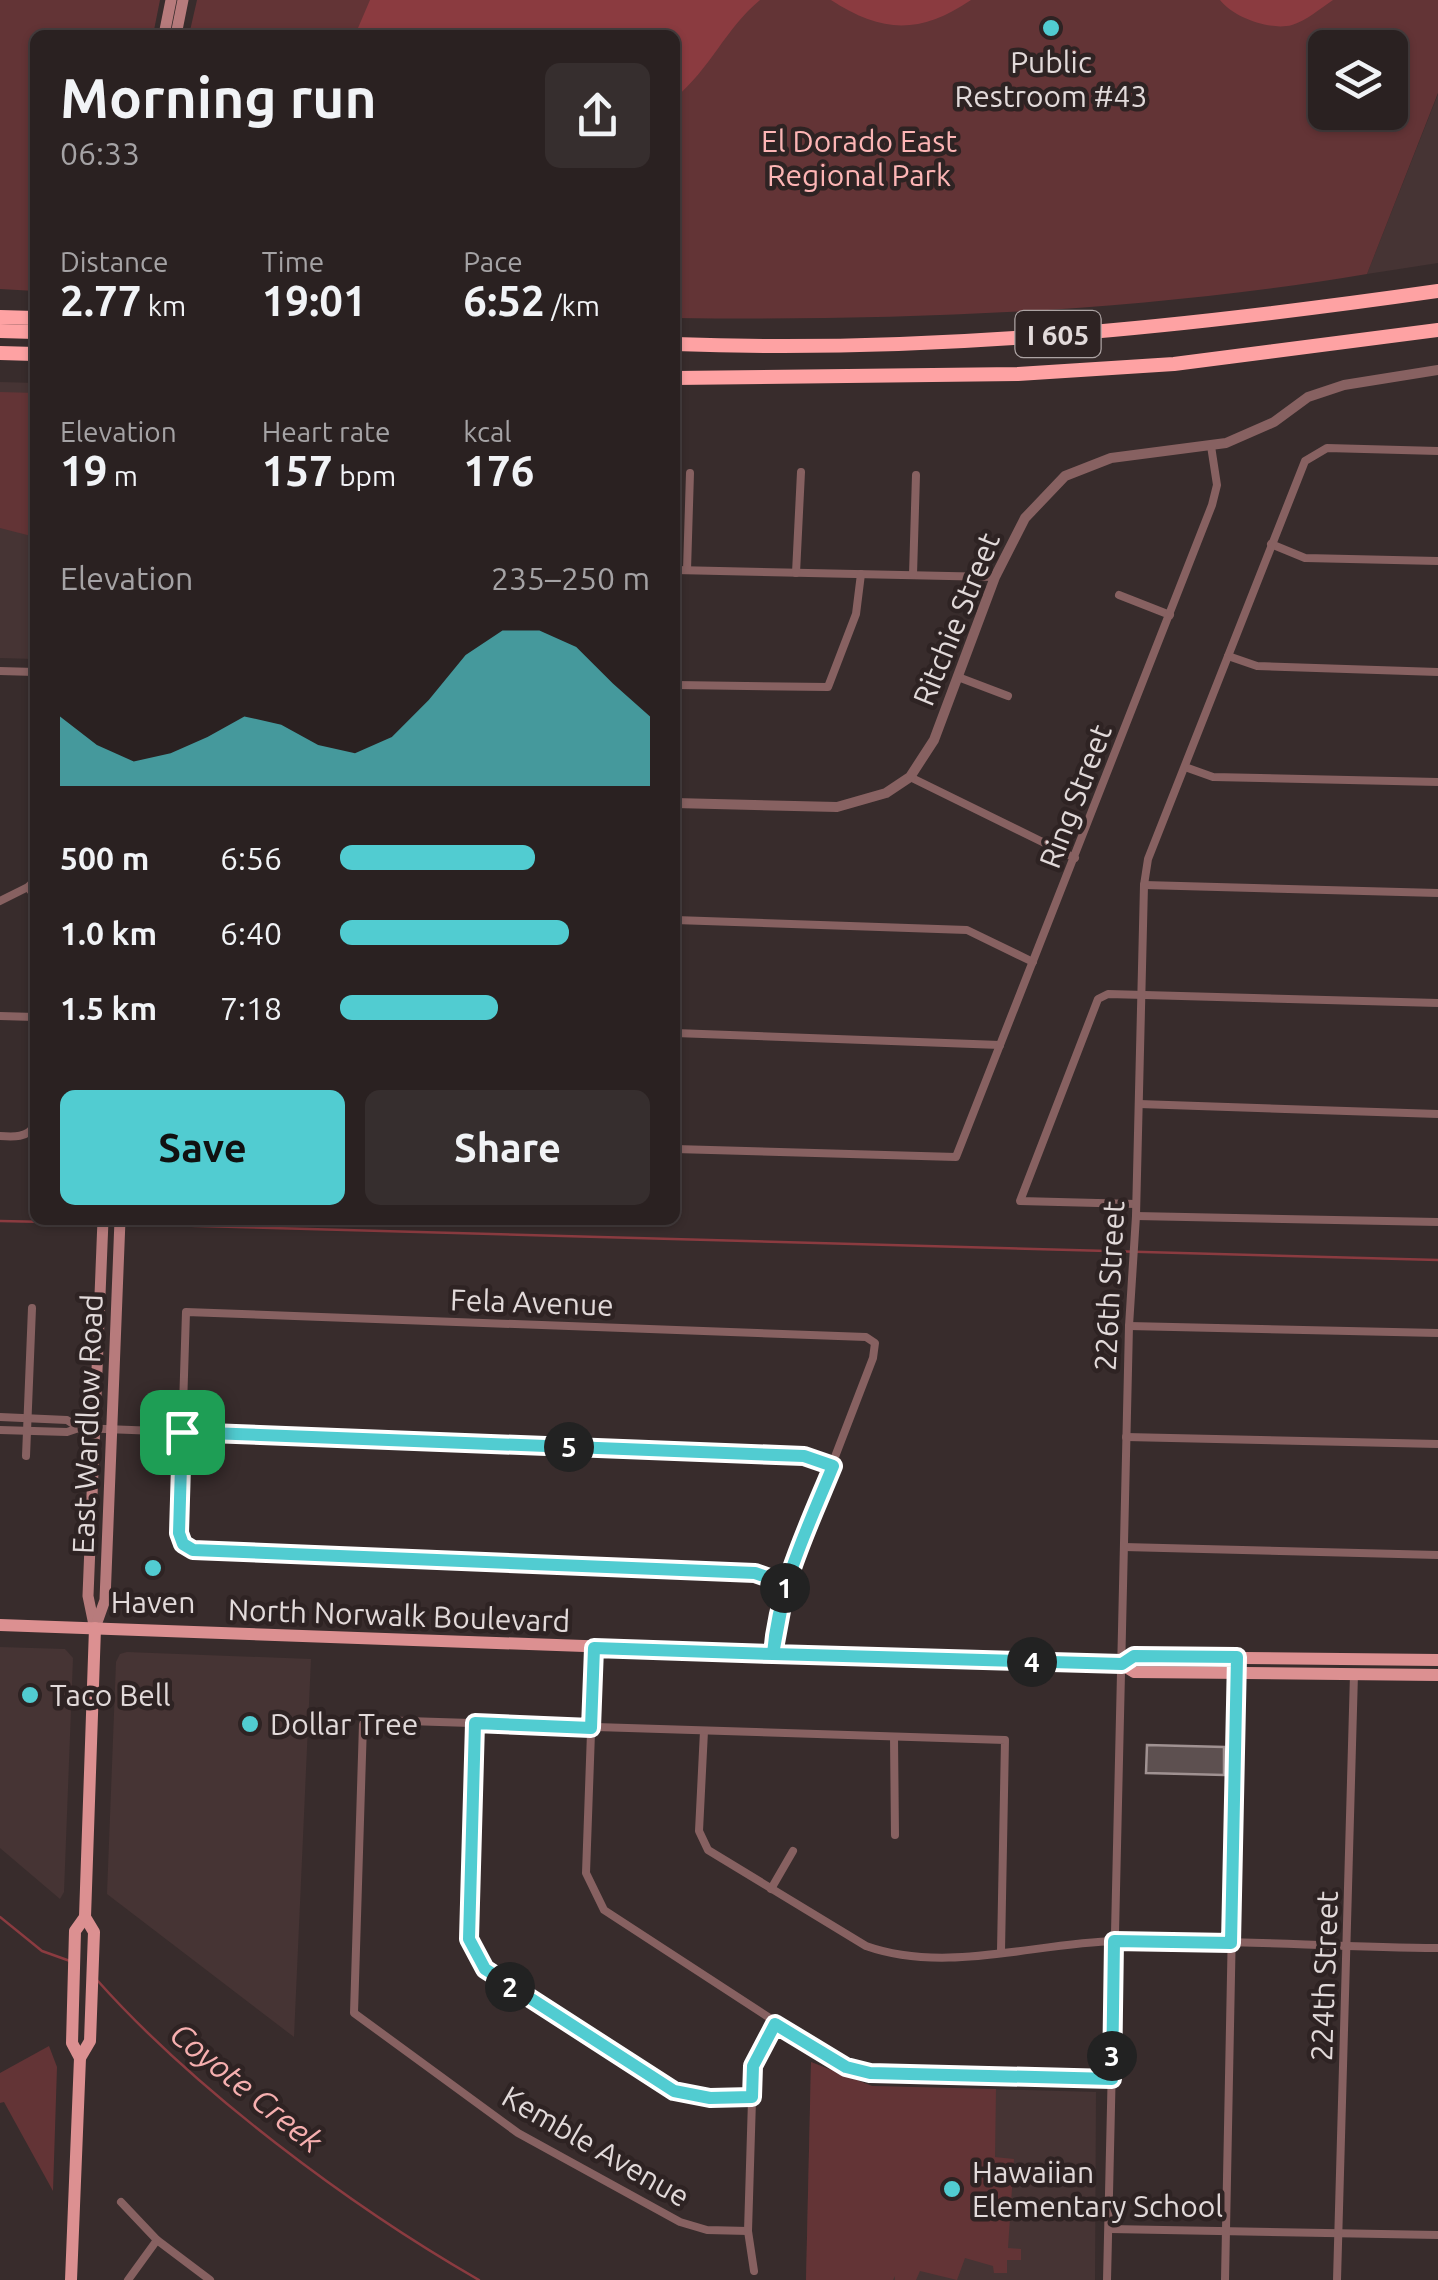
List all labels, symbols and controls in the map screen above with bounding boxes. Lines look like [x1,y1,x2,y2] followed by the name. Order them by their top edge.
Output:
[1040,17,1062,39] marker: Public Restroom #43
[1308,30,1408,130] map controls
[1308,30,1408,130] button: layers
[955,45,1147,113] place label: Public Restroom #43
[545,63,650,168] button: share
[60,67,377,128] text: Morning run
[761,124,957,192] park label: El Dorado East Regional Park
[60,135,140,171] text: 06:33
[60,246,168,277] text: Distance
[262,246,324,277] text: Time
[463,246,523,277] text: Pace
[60,277,141,324] text: 2.77
[262,277,367,324] text: 19:01
[463,277,545,324] text: 6:52
[141,290,186,321] text: km
[545,290,600,321] text: /km
[1016,311,1100,357] road number: I 605
[60,416,177,447] text: Elevation
[262,416,390,447] text: Heart rate
[463,416,512,447] text: kcal
[60,447,107,494] text: 19
[262,447,333,494] text: 157
[463,447,534,494] text: 176
[107,460,138,491] text: m
[333,460,396,491] text: bpm
[906,527,1006,710] street label: Ritchie Street
[60,560,193,596] text: Elevation
[491,560,650,596] text: 235–250 m
[1032,719,1118,873] street label: Ring Street
[60,840,149,876] text: 500 m
[220,840,282,876] text: 6:56
[60,915,157,951] text: 1.0 km
[220,915,282,951] text: 6:40
[60,990,157,1026] text: 1.5 km
[220,990,282,1026] text: 7:18
[60,1090,345,1205] button: Save
[365,1090,650,1205] button: Share
[1088,1200,1130,1372] street label: 226th Street
[450,1282,614,1322] street label: Fela Avenue
[65,1293,109,1555] street label: East Wardlow Road
[140,1390,225,1475] pin
[155,1405,210,1460] icon: arrive
[544,1422,594,1472] pin: 5
[561,1431,577,1462] text: 5
[142,1557,164,1579] marker: Haven
[760,1563,810,1613] pin: 1
[777,1572,793,1603] text: 1
[111,1585,195,1619] place label: Haven
[227,1592,571,1638] street label: North Norwalk Boulevard
[1007,1637,1057,1687] pin: 4
[1024,1646,1040,1677] text: 4
[50,1678,171,1712] place label: Taco Bell
[19,1684,41,1706] marker: Taco Bell
[270,1707,418,1741] place label: Dollar Tree
[239,1713,261,1735] marker: Dollar Tree
[1304,1890,1344,2062] street label: 224th Street
[485,1962,535,2012] pin: 2
[502,1971,518,2002] text: 2
[164,2015,331,2160] water label: Coyote Creek
[1087,2031,1137,2081] pin: 3
[1104,2040,1120,2071] text: 3
[496,2079,696,2213] street label: Kemble Avenue
[972,2155,1223,2223] place label: Hawaiian Elementary School
[941,2178,963,2200] marker: Hawaiian Elementary School

